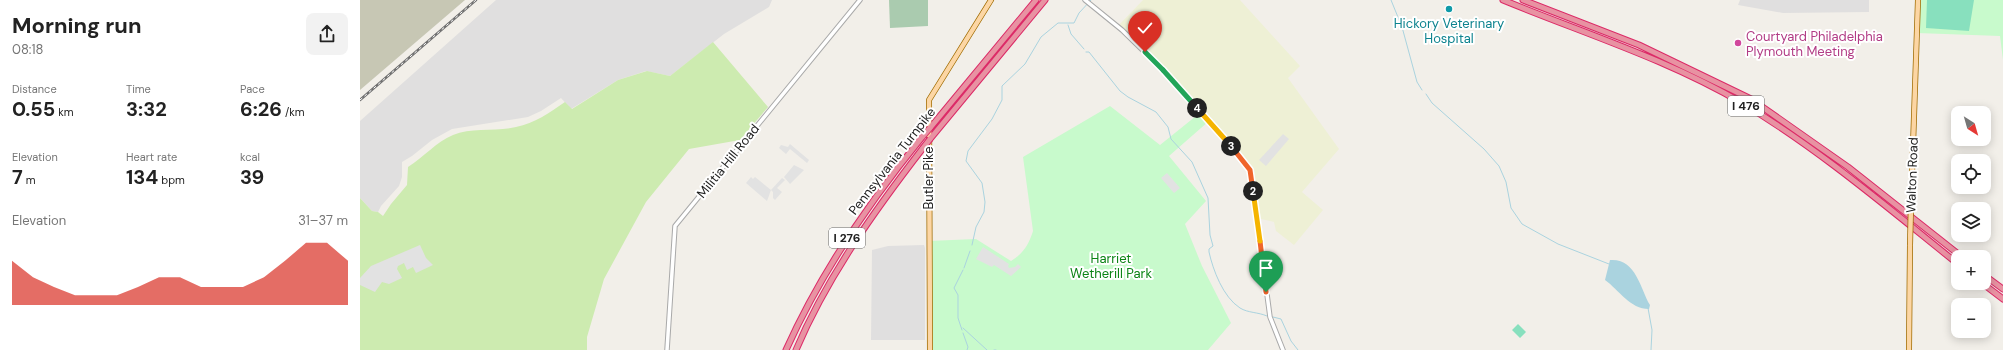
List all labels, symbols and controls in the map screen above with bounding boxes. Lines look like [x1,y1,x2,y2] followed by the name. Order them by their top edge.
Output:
[1444,4,1454,14] marker: Hickory Veterinary Hospital
[12,11,142,40] text: Morning run
[1128,11,1162,52] pin
[306,13,348,55] button: share
[1394,15,1504,47] place label: Hickory Veterinary Hospital
[1134,17,1156,39] icon: check
[1746,28,1883,60] place label: Courtyard Philadelphia Plymouth Meeting
[1733,38,1743,48] marker: Courtyard Philadelphia Plymouth Meeting
[12,41,43,58] text: 08:18
[12,82,57,96] text: Distance
[126,82,151,96] text: Time
[240,82,265,96] text: Pace
[12,96,55,122] text: 0.55
[126,96,167,122] text: 3:32
[240,96,282,122] text: 6:26
[1728,96,1764,116] road number: I 476
[1187,98,1207,118] pin: 4
[1193,101,1201,115] text: 4
[845,104,939,218] street label: Pennsylvania Turnpike
[55,105,73,119] text: km
[282,105,305,119] text: /km
[1951,106,1991,146] north arrow
[1951,106,1991,338] map controls
[693,121,763,201] street label: Militia Hill Road
[1221,136,1241,156] pin: 3
[1902,137,1922,213] street label: Walton Road
[1228,139,1234,153] text: 3
[920,146,937,210] street label: Butler Pike
[12,150,58,164] text: Elevation
[126,150,177,164] text: Heart rate
[240,150,260,164] text: kcal
[1951,154,1991,194] button: locate
[12,164,23,190] text: 7
[126,164,158,190] text: 134
[240,164,264,190] text: 39
[23,173,35,187] text: m
[158,173,185,187] text: bpm
[1243,181,1263,201] pin: 2
[1250,184,1256,198] text: 2
[1951,202,1991,242] button: layers
[12,212,66,229] text: Elevation
[298,212,348,229] text: 31–37 m
[829,228,865,248] road number: I 276
[1070,250,1152,282] park label: Harriet Wetherill Park
[1951,250,1991,290] button: +
[1249,251,1283,292] pin
[1255,257,1277,279] icon: arrive
[1951,298,1991,338] button: −

